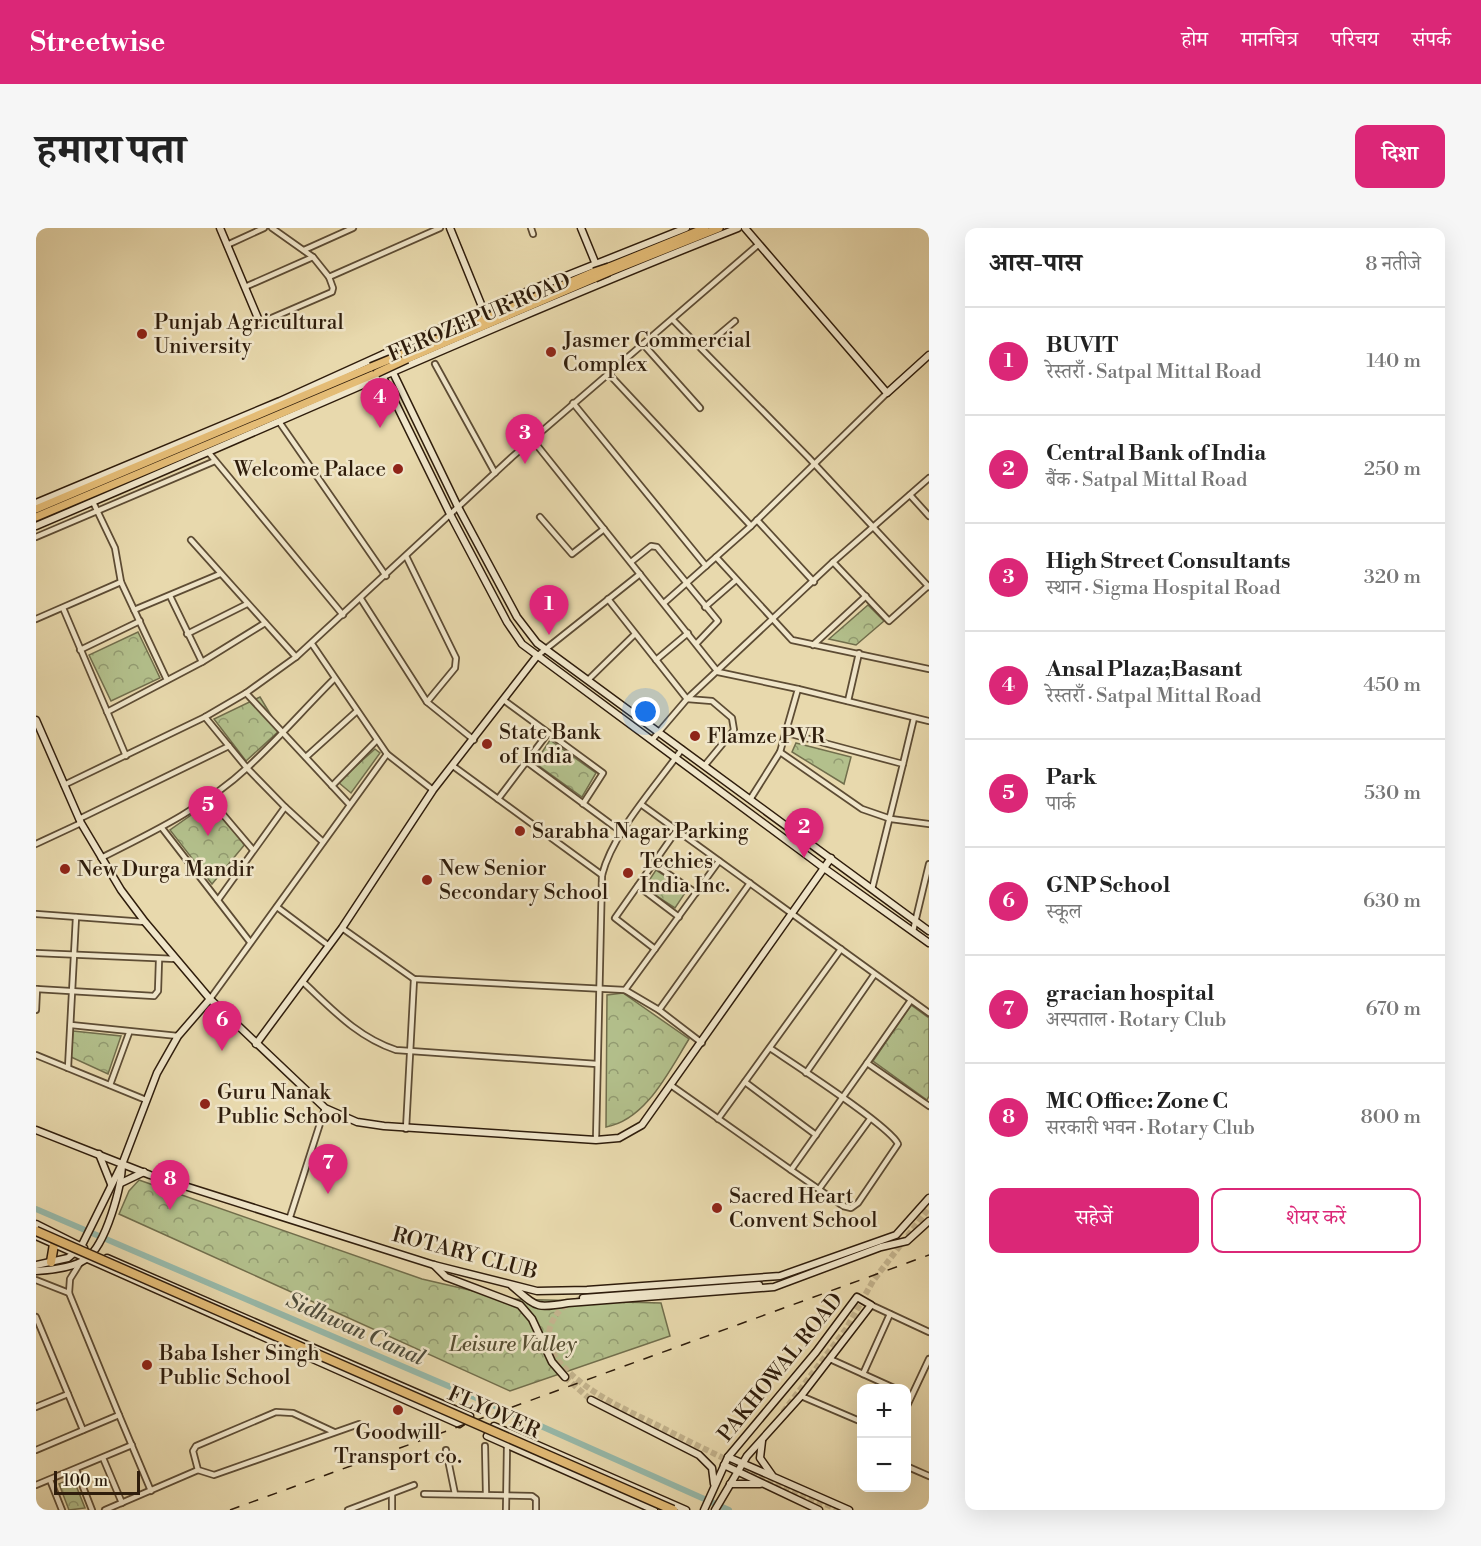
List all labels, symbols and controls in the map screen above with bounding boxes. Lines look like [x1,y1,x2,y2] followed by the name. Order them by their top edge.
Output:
[30,25,165,60] text: Streetwise
[1181,27,1208,53] text: होम
[1241,27,1298,53] text: मानचित्र
[1331,27,1379,53] text: परिचय
[1412,27,1451,53] text: संपर्क
[36,124,186,177] text: हमारा पता
[1355,125,1445,188] button: दिशा
[989,247,1082,279] text: आस-पास
[1365,252,1421,277] text: 8 नतीजे
[384,268,575,368] street label: FEROZEPUR ROAD
[154,310,344,360] place label: Punjab Agricultural University
[135,327,149,341] marker: Punjab Agricultural University
[562,328,751,378] place label: Jasmer Commercial Complex
[1046,332,1118,359] text: BUVIT
[544,345,558,359] marker: Jasmer Commercial Complex
[1004,349,1013,374] text: 1
[1366,349,1421,374] text: 140 m
[1046,360,1261,385] text: रेस्तराँ · Satpal Mittal Road
[360,378,400,428] pin: 4
[506,414,544,464] pin: 3
[1046,440,1266,467] text: Central Bank of India
[233,457,386,483] place label: Welcome Palace
[1002,457,1015,482] text: 2
[1364,457,1421,482] text: 250 m
[391,462,405,476] marker: Welcome Palace
[1046,468,1247,493] text: बैंक · Satpal Mittal Road
[1046,548,1291,575] text: High Street Consultants
[1002,565,1015,590] text: 3
[1364,565,1421,590] text: 320 m
[1046,576,1281,601] text: स्थान · Sigma Hospital Road
[530,586,568,635] pin: 1
[1046,656,1242,683] text: Ansal Plaza;Basant
[1002,673,1015,698] text: 4
[1363,673,1421,698] text: 450 m
[1046,684,1261,709] text: रेस्तराँ · Satpal Mittal Road
[631,697,660,726] your location
[499,720,602,770] place label: State Bank of India
[707,724,825,750] place label: Flamze PVR
[688,729,702,743] marker: Flamze PVR
[480,737,494,751] marker: State Bank of India
[1046,764,1097,791] text: Park
[1002,781,1015,806] text: 5
[1364,781,1421,806] text: 530 m
[188,786,228,836] pin: 5
[1046,792,1075,817] text: पार्क
[784,808,824,858] pin: 2
[532,819,749,845] place label: Sarabha Nagar Parking
[513,824,527,838] marker: Sarabha Nagar Parking
[640,849,730,899] place label: Techies India Inc.
[439,856,608,906] place label: New Senior Secondary School
[77,857,254,883] place label: New Durga Mandir
[58,862,72,876] marker: New Durga Mandir
[621,866,635,880] marker: Techies India Inc.
[1046,872,1170,899] text: GNP School
[420,873,434,887] marker: New Senior Secondary School
[1002,889,1015,914] text: 6
[1363,889,1421,914] text: 630 m
[1046,900,1082,925] text: स्कूल
[1046,980,1214,1007] text: gracian hospital
[1003,997,1014,1022] text: 7
[1365,997,1421,1022] text: 670 m
[202,1002,242,1051] pin: 6
[1046,1008,1226,1033] text: अस्पताल · Rotary Club
[217,1080,348,1130] place label: Guru Nanak Public School
[1046,1088,1228,1115] text: MC Office: Zone C
[198,1097,212,1111] marker: Guru Nanak Public School
[1002,1105,1015,1130] text: 8
[1361,1105,1421,1130] text: 800 m
[1046,1116,1255,1141] text: सरकारी भवन · Rotary Club
[308,1144,348,1194] pin: 7
[150,1160,190,1210] pin: 8
[729,1184,877,1234] place label: Sacred Heart Convent School
[989,1188,1199,1253] button: सहेजें
[1211,1188,1421,1253] button: शेयर करें
[710,1201,724,1215] marker: Sacred Heart Convent School
[389,1222,540,1286] street label: ROTARY CLUB
[282,1287,429,1372] water label: Sidhwan Canal
[713,1288,849,1448] street label: PAKHOWAL ROAD
[448,1332,578,1358] park label: Leisure Valley
[158,1341,320,1391] place label: Baba Isher Singh Public School
[140,1358,154,1372] marker: Baba Isher Singh Public School
[443,1381,544,1445] street label: FLYOVER
[857,1384,911,1492] map controls
[857,1384,911,1438] button: +
[391,1403,405,1417] marker: Goodwill Transport co.
[334,1420,462,1470] place label: Goodwill Transport co.
[857,1438,911,1492] button: −
[54,1468,140,1496] scale bar
[63,1471,108,1491] text: 100 m

